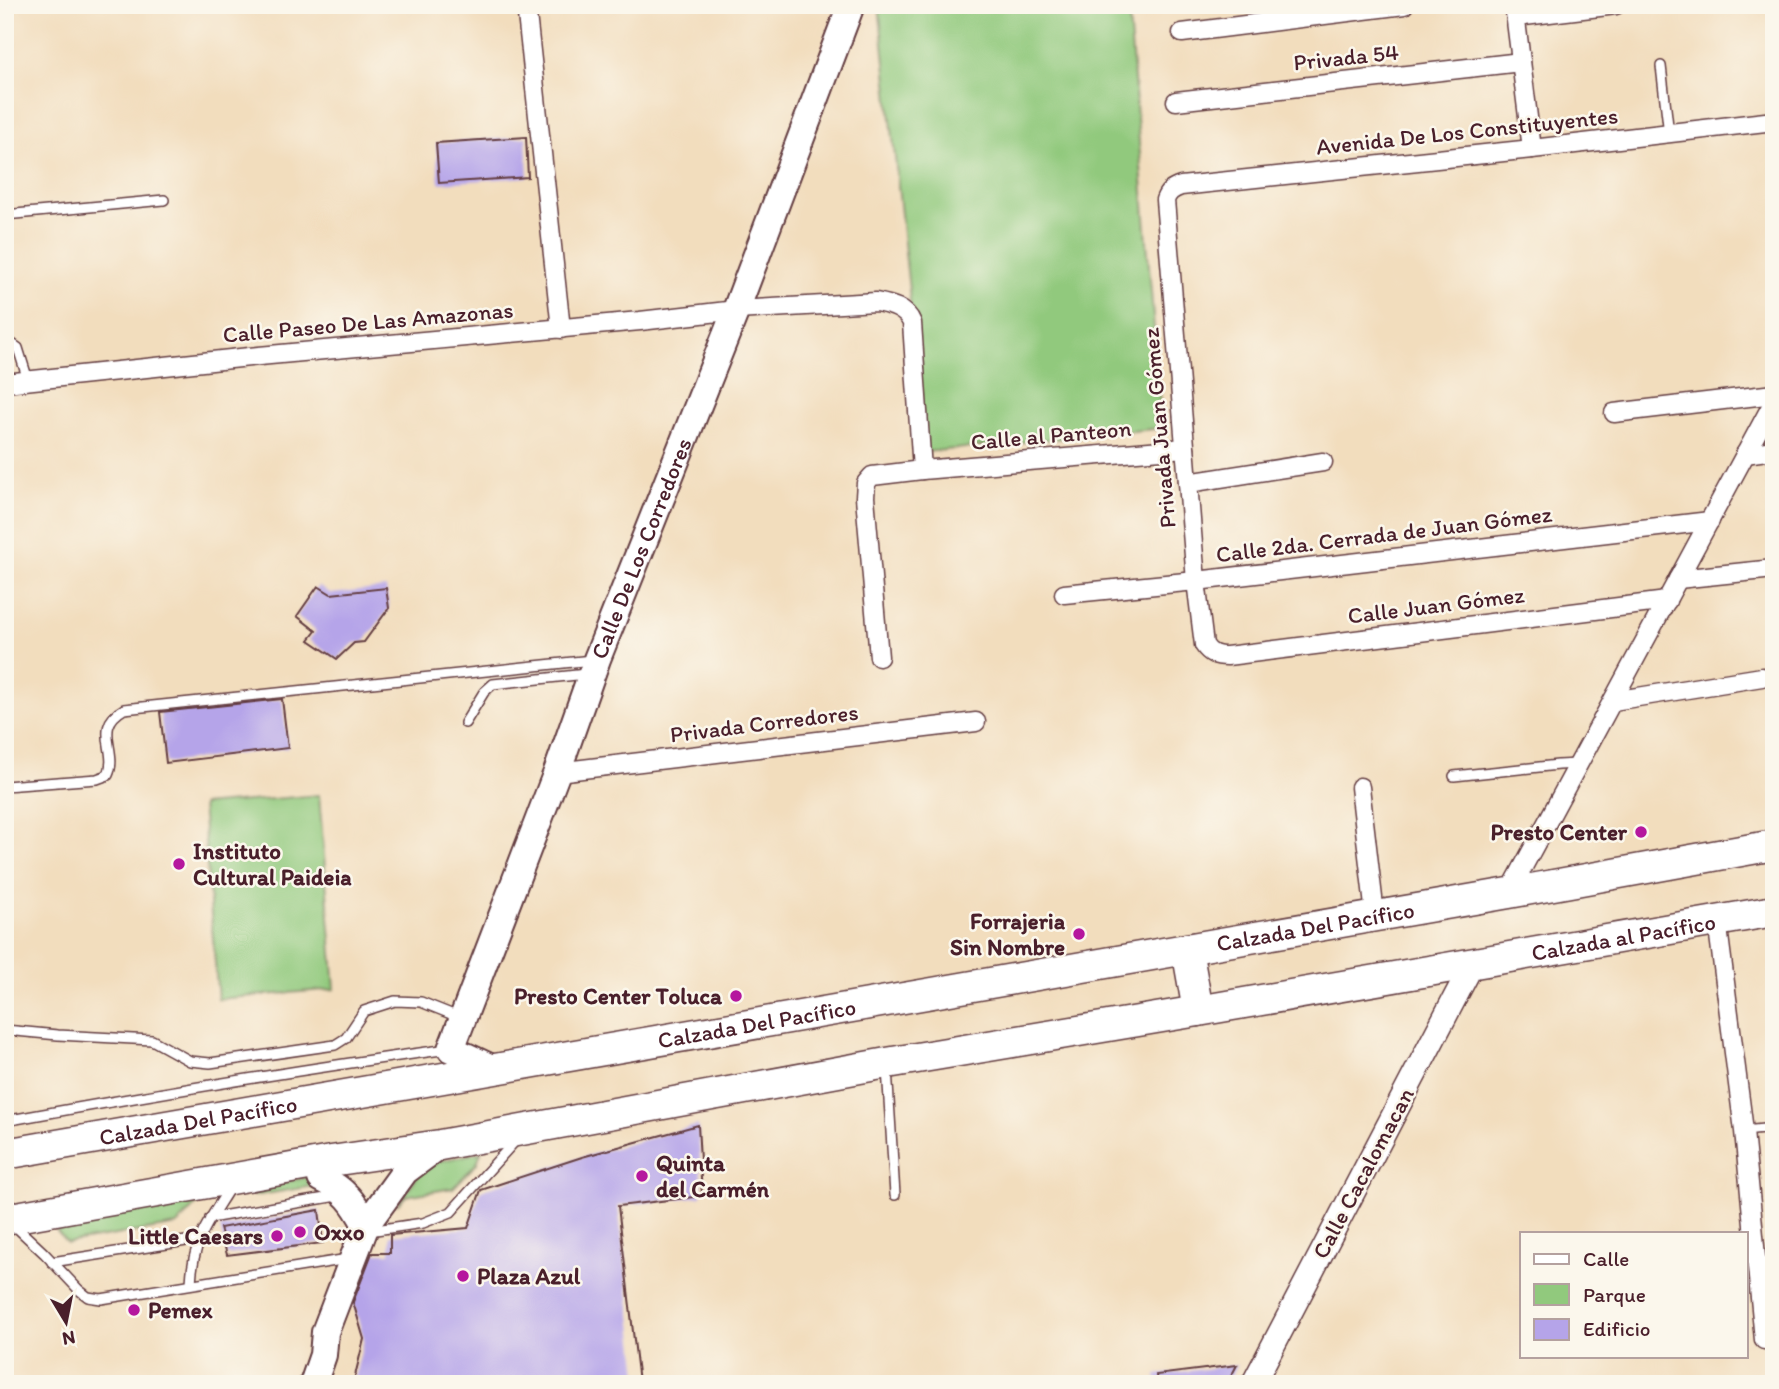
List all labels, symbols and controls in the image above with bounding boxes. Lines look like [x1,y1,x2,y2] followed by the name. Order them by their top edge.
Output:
[1292,38,1400,76] street label: Privada 54
[1315,101,1619,161] street label: Avenida De Los Constituyentes
[221,295,515,349] street label: Calle Paseo De Las Amazonas
[1136,326,1182,529] street label: Privada Juan Gómez
[970,414,1132,456] street label: Calle al Panteon
[585,434,698,663] street label: Calle De Los Corredores
[1214,499,1554,569] street label: Calle 2da. Cerrada de Juan Gómez
[1346,580,1527,630] street label: Calle Juan Gómez
[668,698,860,748] street label: Privada Corredores
[1490,818,1628,846] place label: Presto Center
[1633,824,1649,840] marker: Presto Center
[193,837,352,891] place label: Instituto Cultural Paideia
[171,856,187,872] marker: Instituto Cultural Paideia
[1214,896,1417,958] street label: Calzada Del Pacífico
[950,907,1066,961] place label: Forrajeria Sin Nombre
[1529,907,1718,967] street label: Calzada al Pacífico
[1071,926,1087,942] marker: Forrajeria Sin Nombre
[514,982,723,1010] place label: Presto Center Toluca
[728,988,744,1004] marker: Presto Center Toluca
[656,993,858,1054] street label: Calzada Del Pacífico
[1306,1083,1420,1263] street label: Calle Cacalomacan
[97,1090,299,1151] street label: Calzada Del Pacífico
[656,1149,770,1203] place label: Quinta del Carmén
[634,1168,650,1184] marker: Quinta del Carmén
[314,1218,365,1246] place label: Oxxo
[128,1222,263,1250] place label: Little Caesars
[292,1224,308,1240] marker: Oxxo
[269,1228,285,1244] marker: Little Caesars
[1520,1232,1748,1358] legend
[1583,1246,1629,1271] text: Calle
[477,1262,581,1290] place label: Plaza Azul
[455,1268,471,1284] marker: Plaza Azul
[1583,1282,1646,1307] text: Parque
[32,1288,102,1358] north arrow
[148,1296,213,1324] place label: Pemex
[126,1302,142,1318] marker: Pemex
[1583,1316,1651,1341] text: Edificio
[61,1326,77,1351] text: N

